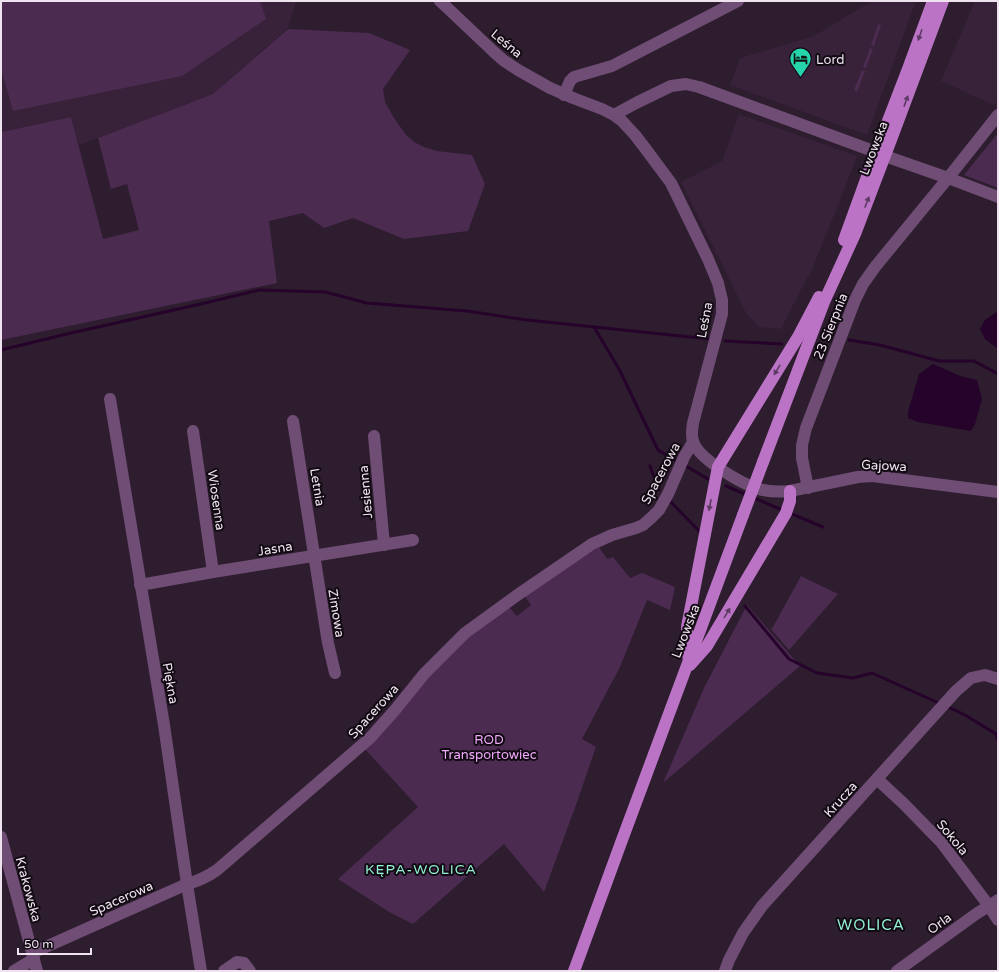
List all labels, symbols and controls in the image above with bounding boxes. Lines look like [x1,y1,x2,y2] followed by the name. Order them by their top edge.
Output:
[487,26,525,62] street label: Leśna
[917,29,923,41] one-way arrow
[787,46,813,79] hotel icon: Lord
[816,52,844,68] place label: Lord
[903,94,909,106] one-way arrow
[856,119,891,178] street label: Lwowska
[865,196,871,208] one-way arrow
[810,291,851,362] street label: 23 Sierpnia
[694,301,716,340] street label: Leśna
[774,364,781,376] one-way arrow
[638,440,684,507] street label: Spacerowa
[861,457,907,475] street label: Gajowa
[356,465,376,519] street label: Jesienna
[306,467,328,507] street label: Letnia
[204,469,228,531] street label: Wiosenna
[707,499,713,511] one-way arrow
[257,538,294,560] street label: Jasna
[324,588,348,639] street label: Zimowa
[668,602,703,661] street label: Lwowska
[723,607,730,619] one-way arrow
[159,661,182,705] street label: Piękna
[345,681,402,742] street label: Spacerowa
[441,732,537,763] park label: ROD Transportowiec
[821,779,861,821] street label: Krucza
[933,817,972,859] street label: Sokola
[12,855,44,923] street label: Krakowska
[365,861,477,878] district label: KĘPA-WOLICA
[87,878,156,920] street label: Spacerowa
[924,910,955,938] street label: Orla
[837,916,905,934] district label: WOLICA
[18,930,91,956] scale bar
[24,937,53,951] text: 50 m

